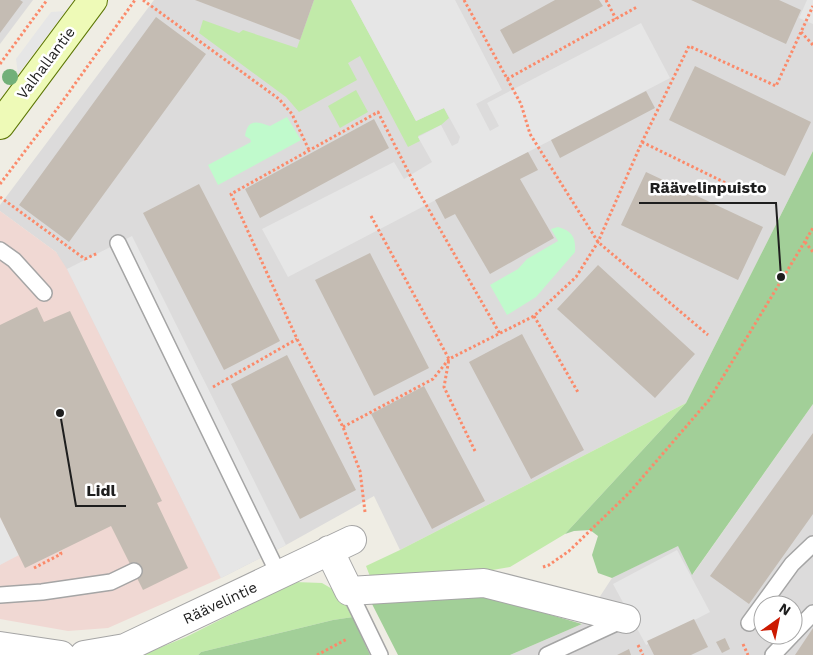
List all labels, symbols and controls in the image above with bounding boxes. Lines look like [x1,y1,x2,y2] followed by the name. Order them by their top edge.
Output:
[13,23,79,103] street label: Valhallantie
[639,172,776,203] callout: Räävelinpuisto
[649,178,767,197] text: Räävelinpuisto
[76,475,126,506] callout: Lidl
[86,481,117,500] text: Lidl
[180,578,260,628] street label: Räävelintie
[753,595,803,645] north arrow
[776,600,794,619] text: N

